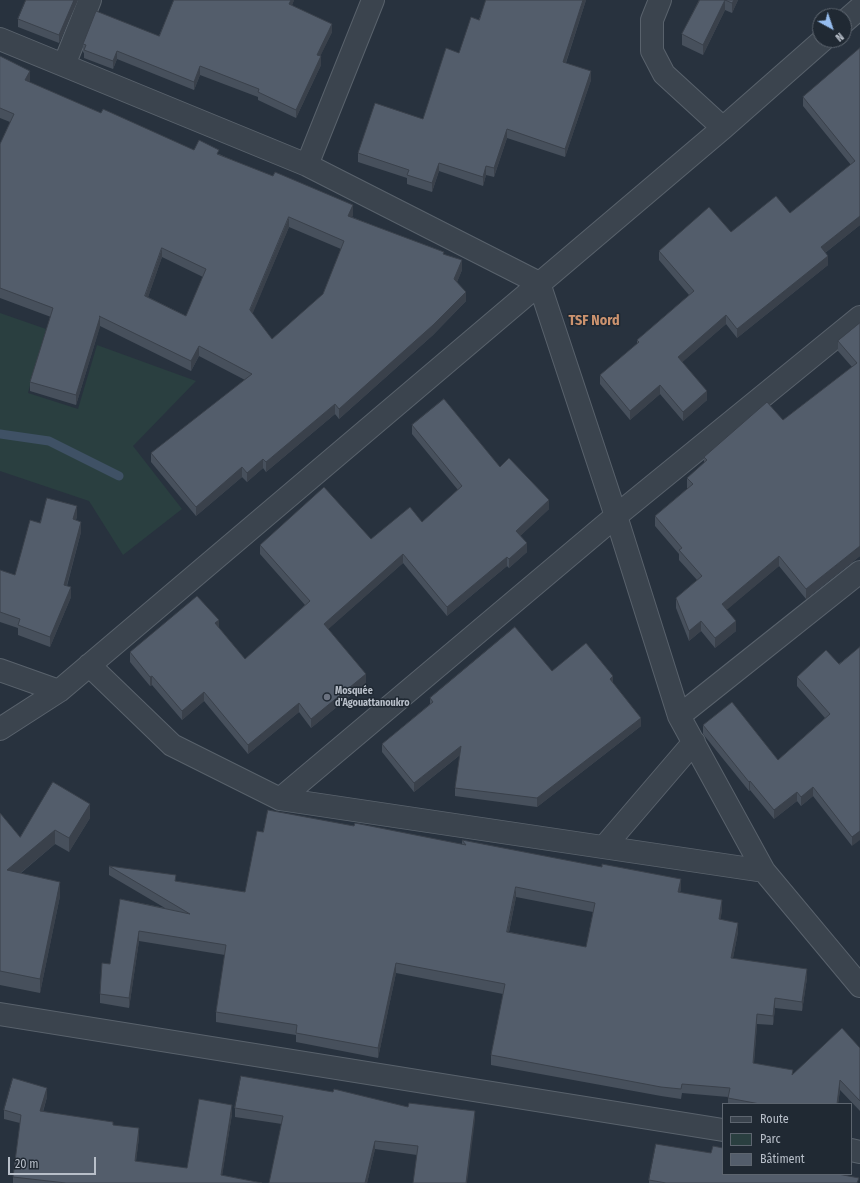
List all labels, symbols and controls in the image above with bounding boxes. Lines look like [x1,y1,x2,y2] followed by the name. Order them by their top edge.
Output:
[812,8,852,48] north arrow
[833,30,846,44] text: N
[568,313,620,329] district label: TSF Nord
[335,685,410,708] place label: Mosquée d'Agouattanoukro
[322,692,332,702] marker: Mosquée d'Agouattanoukro
[722,1103,852,1175] legend
[760,1112,789,1126] text: Route
[760,1132,781,1146] text: Parc
[10,1149,98,1175] scale bar
[760,1152,805,1166] text: Bâtiment
[15,1157,39,1171] text: 20 m

